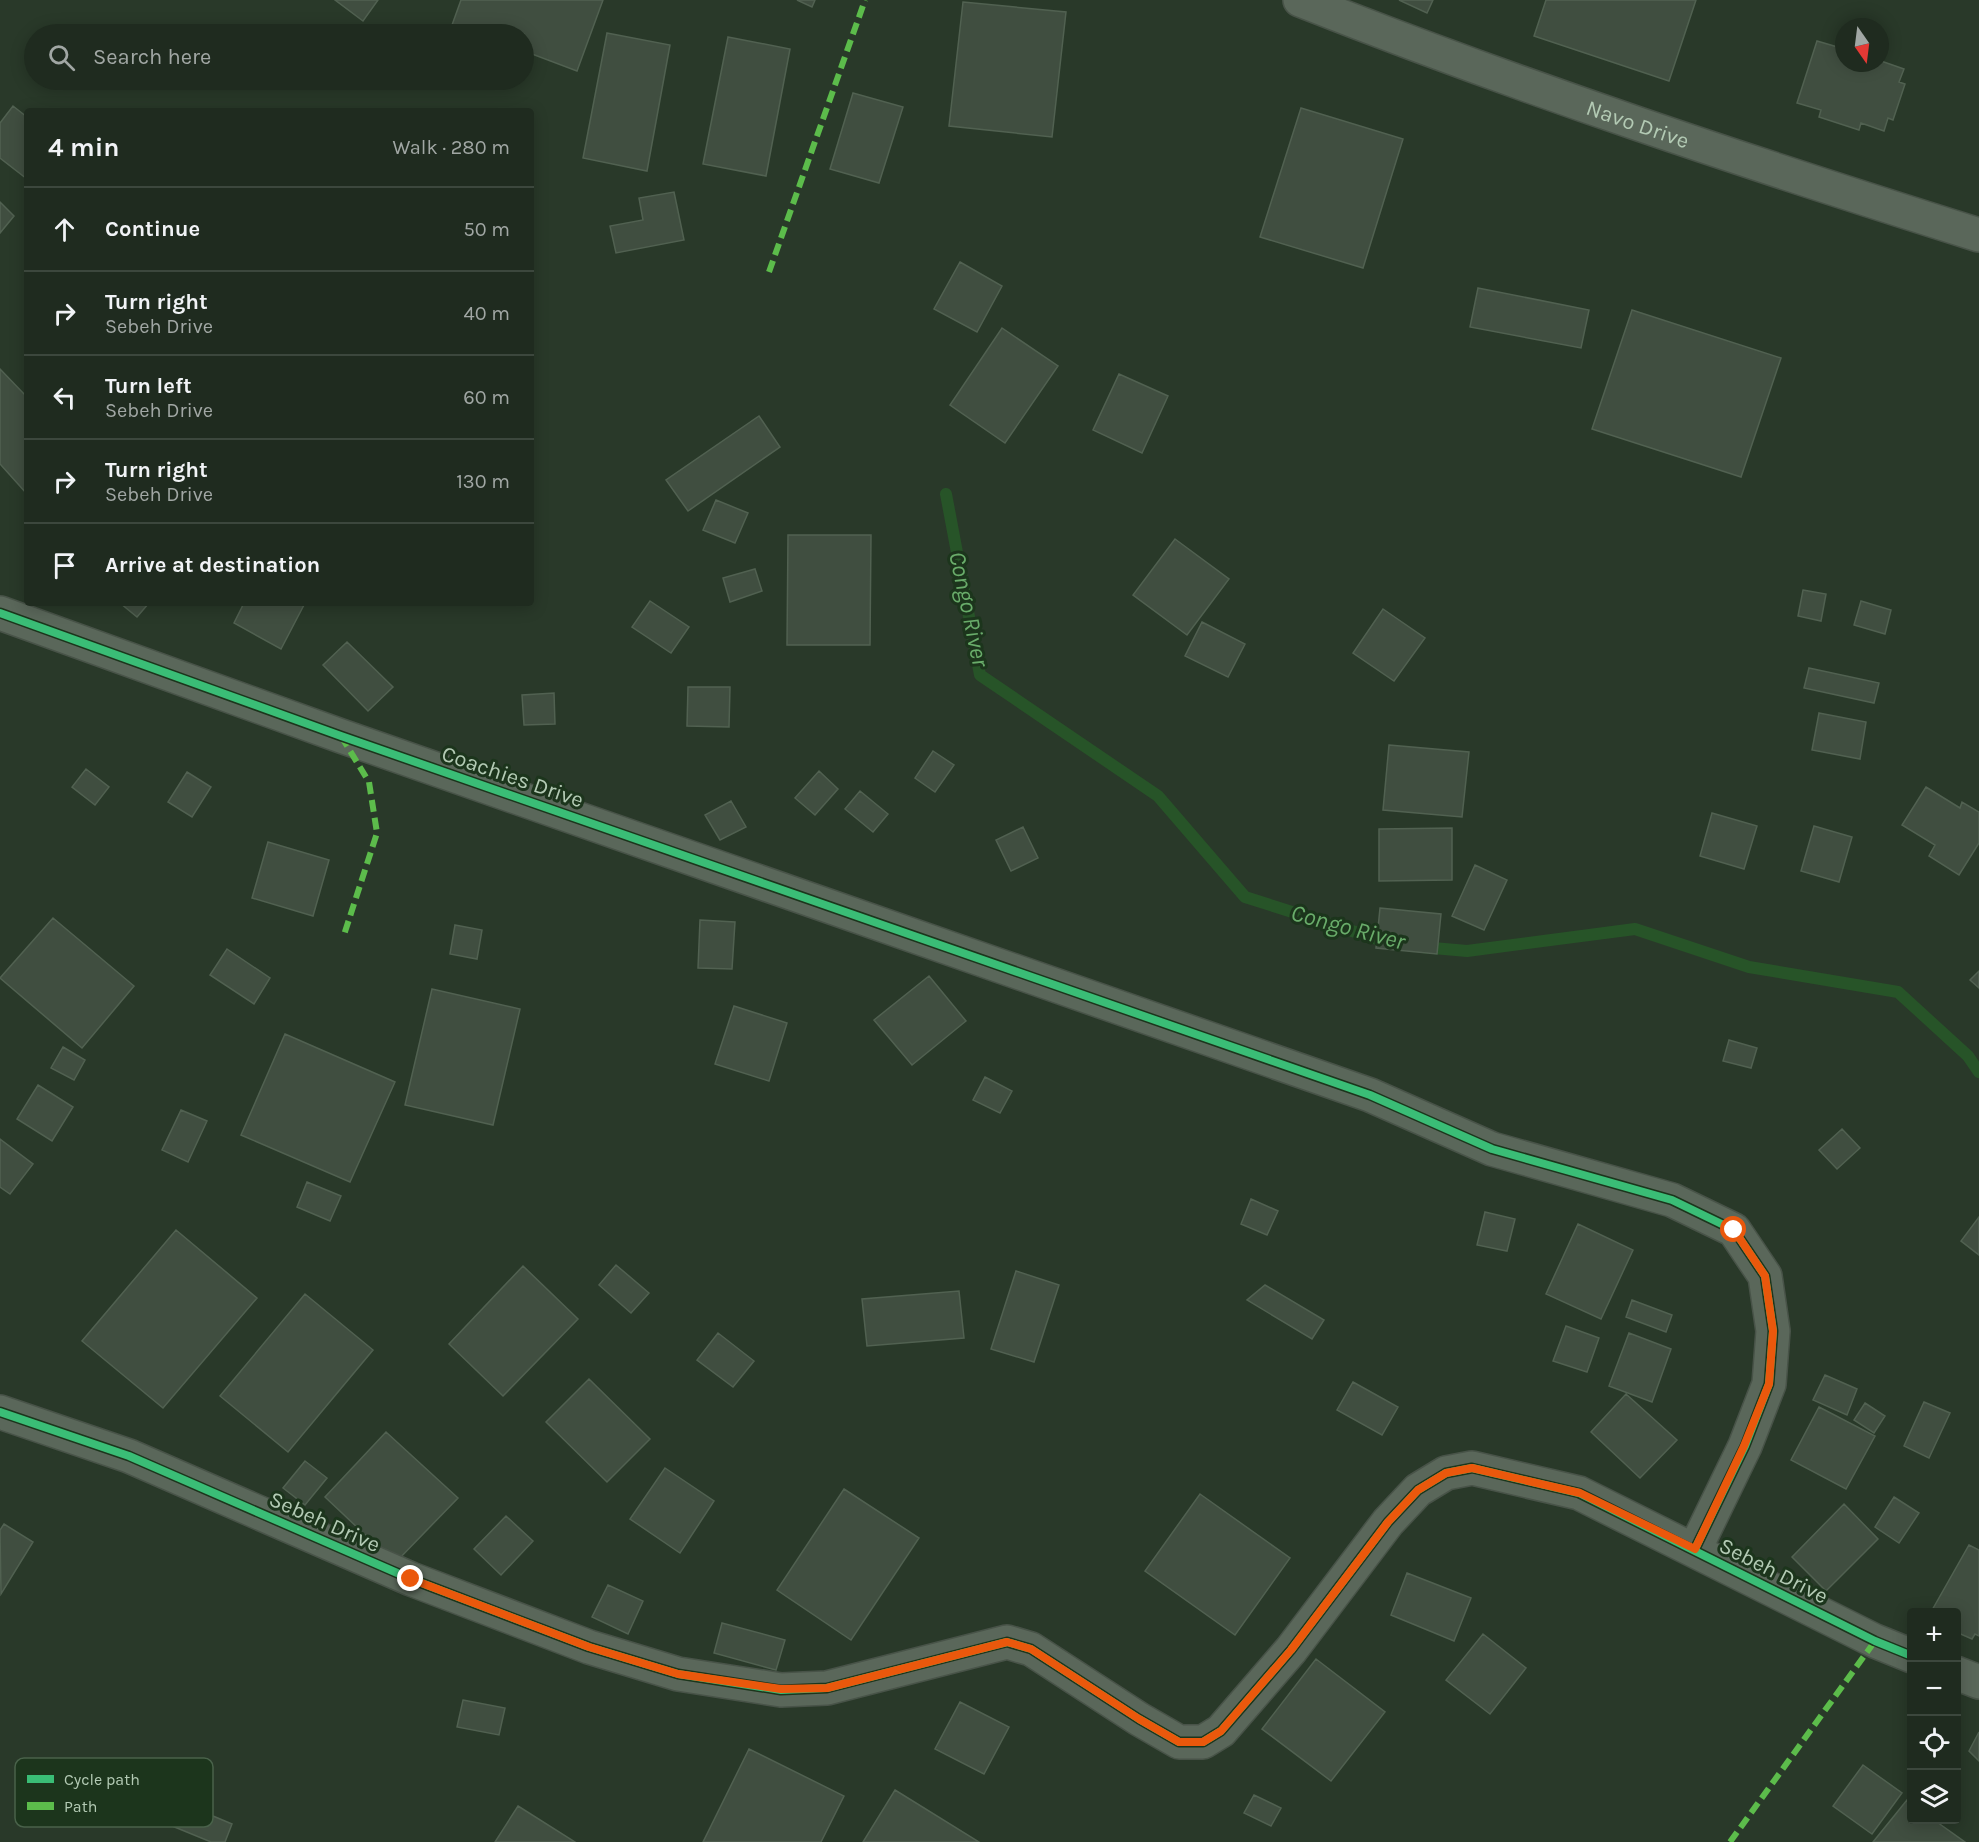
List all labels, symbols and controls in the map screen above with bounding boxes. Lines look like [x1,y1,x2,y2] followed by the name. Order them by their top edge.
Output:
[1835,18,1889,72] north arrow
[24,24,534,90] search box
[45,41,78,74] icon: search
[93,44,211,70] text: Search here
[1583,95,1692,154] street label: Navo Drive
[48,132,119,163] text: 4 min
[393,136,510,159] text: Walk · 280 m
[48,213,81,246] icon: ahead
[105,216,200,242] text: Continue
[463,218,510,241] text: 50 m
[105,289,208,315] text: Turn right
[48,297,81,330] icon: right
[464,302,510,325] text: 40 m
[105,315,213,338] text: Sebeh Drive
[105,373,192,399] text: Turn left
[48,381,81,414] icon: left
[463,386,510,409] text: 60 m
[105,399,213,422] text: Sebeh Drive
[105,457,208,483] text: Turn right
[48,465,81,498] icon: right
[456,470,510,493] text: 130 m
[105,483,213,506] text: Sebeh Drive
[48,549,81,582] icon: arrive
[943,549,995,670] water label: Congo River
[105,552,320,578] text: Arrive at destination
[438,741,587,813] street label: Coachies Drive
[1288,898,1409,956] water label: Congo River
[1720,1216,1746,1242] route start
[265,1486,384,1558] street label: Sebeh Drive
[1715,1532,1832,1609] street label: Sebeh Drive
[397,1565,423,1591] route end
[1907,1608,1961,1824] map controls
[1907,1608,1961,1662] button: +
[1907,1662,1961,1716] button: −
[1907,1716,1961,1770] button: locate
[15,1758,213,1827] legend
[64,1770,140,1789] text: Cycle path
[1907,1770,1961,1824] button: layers
[64,1797,97,1816] text: Path

